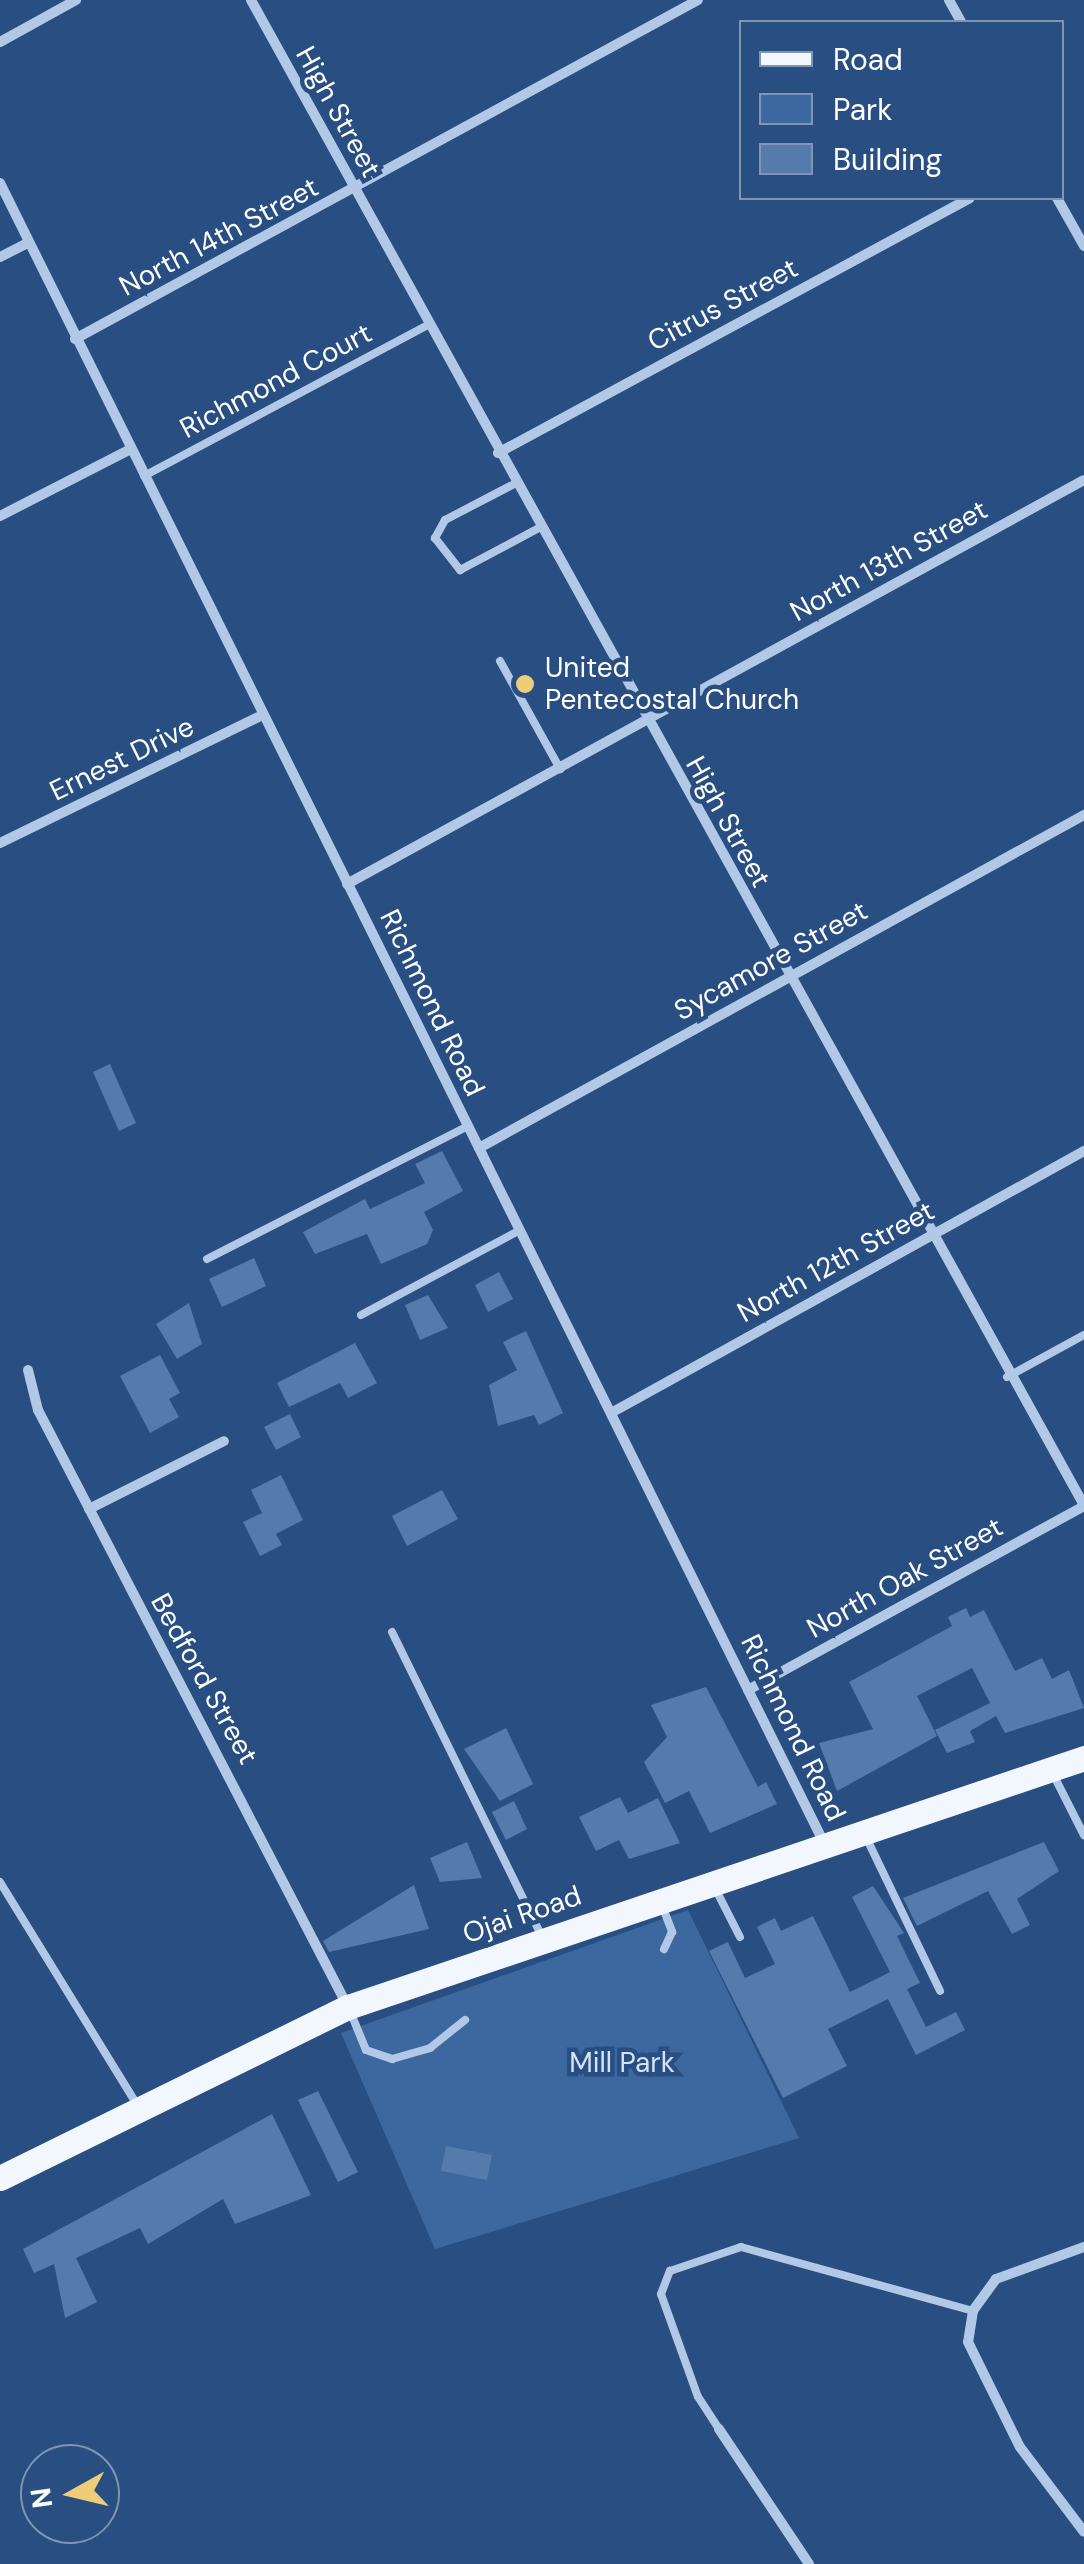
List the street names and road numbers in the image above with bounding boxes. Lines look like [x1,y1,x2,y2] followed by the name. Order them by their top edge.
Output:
[288,41,388,183] street label: High Street
[114,170,324,304] street label: North 14th Street
[642,251,804,359] street label: Citrus Street
[174,316,378,446] street label: Richmond Court
[785,493,993,629] street label: North 13th Street
[44,710,200,808] street label: Ernest Drive
[678,751,778,893] street label: High Street
[668,894,874,1028] street label: Sycamore Street
[372,904,492,1102] street label: Richmond Road
[732,1194,940,1330] street label: North 12th Street
[801,1510,1009,1646] street label: North Oak Street
[143,1588,265,1770] street label: Bedford Street
[733,1629,853,1827] street label: Richmond Road
[458,1879,586,1951] street label: Ojai Road

